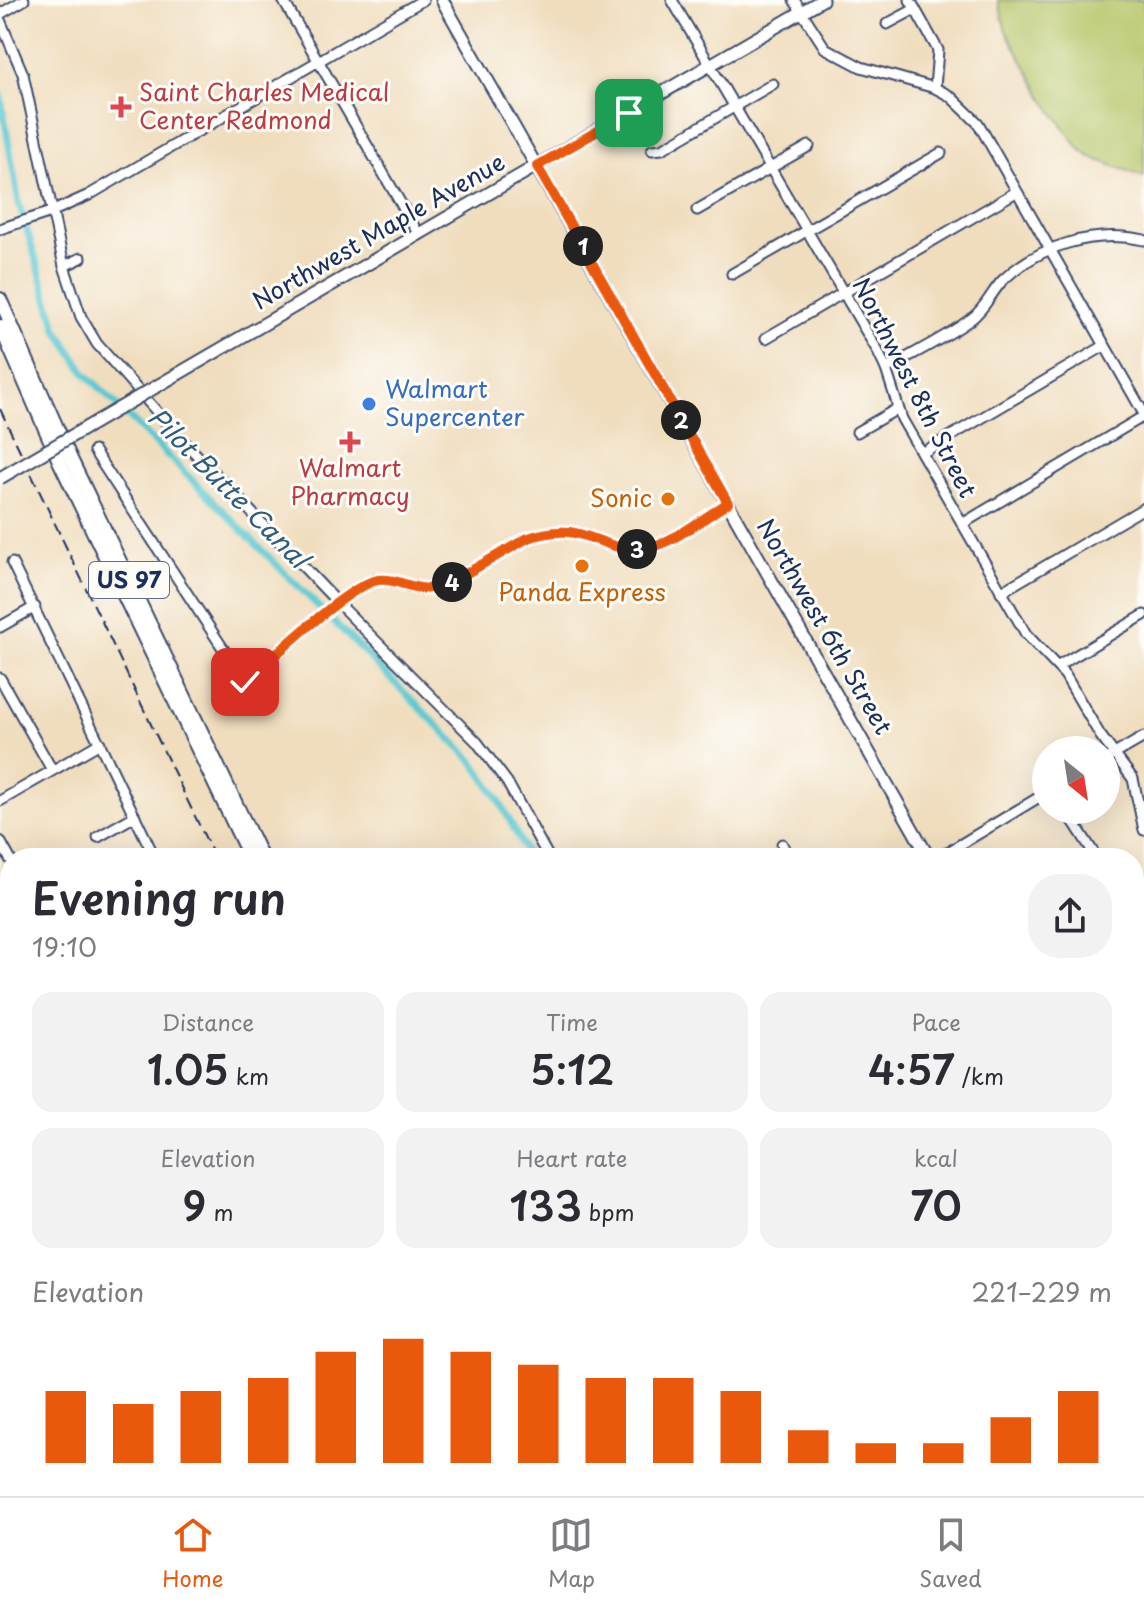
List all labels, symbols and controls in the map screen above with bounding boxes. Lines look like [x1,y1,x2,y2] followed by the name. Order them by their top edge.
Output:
[139,73,390,137] place label: Saint Charles Medical Center Redmond
[595,79,663,147] pin
[607,91,651,135] icon: arrive
[110,96,132,118] marker: Saint Charles Medical Center Redmond
[245,143,511,318] street label: Northwest Maple Avenue
[563,226,603,266] pin: 1
[578,229,588,262] text: 1
[845,271,987,504] street label: Northwest 8th Street
[385,370,525,434] place label: Walmart Supercenter
[360,395,378,413] marker: Walmart Supercenter
[140,398,321,579] water label: Pilot Butte Canal
[661,400,701,440] pin: 2
[673,403,689,436] text: 2
[341,433,359,451] marker: Walmart Pharmacy
[290,449,410,513] place label: Walmart Pharmacy
[590,479,652,515] place label: Sonic
[659,490,677,508] marker: Sonic
[749,511,902,741] street label: Northwest 6th Street
[617,529,657,569] pin: 3
[630,532,644,565] text: 3
[573,557,591,575] marker: Panda Express
[89,562,169,598] road number: US 97
[432,562,472,602] pin: 4
[445,565,459,598] text: 4
[498,573,666,609] place label: Panda Express
[211,648,279,716] pin
[223,660,267,704] icon: check
[1032,736,1120,824] north arrow
[1032,736,1120,824] map controls
[32,864,286,930] text: Evening run
[1028,874,1112,958] button: share
[32,927,97,966] text: 19:10
[162,1005,254,1038] text: Distance
[546,1005,598,1038] text: Time
[911,1005,961,1038] text: Pace
[147,1038,229,1099] text: 1.05
[530,1038,614,1099] text: 5:12
[868,1038,955,1099] text: 4:57
[229,1059,269,1092] text: km
[955,1059,1004,1092] text: /km
[161,1141,255,1174] text: Elevation
[516,1141,628,1174] text: Heart rate
[914,1141,958,1174] text: kcal
[183,1174,206,1235] text: 9
[510,1174,582,1235] text: 133
[910,1174,962,1235] text: 70
[206,1195,233,1228] text: m
[582,1195,634,1228] text: bpm
[32,1272,144,1311] text: Elevation
[971,1272,1112,1311] text: 221–229 m
[162,1513,223,1594] tab: Home
[548,1513,595,1594] tab: Map
[919,1513,982,1594] tab: Saved

